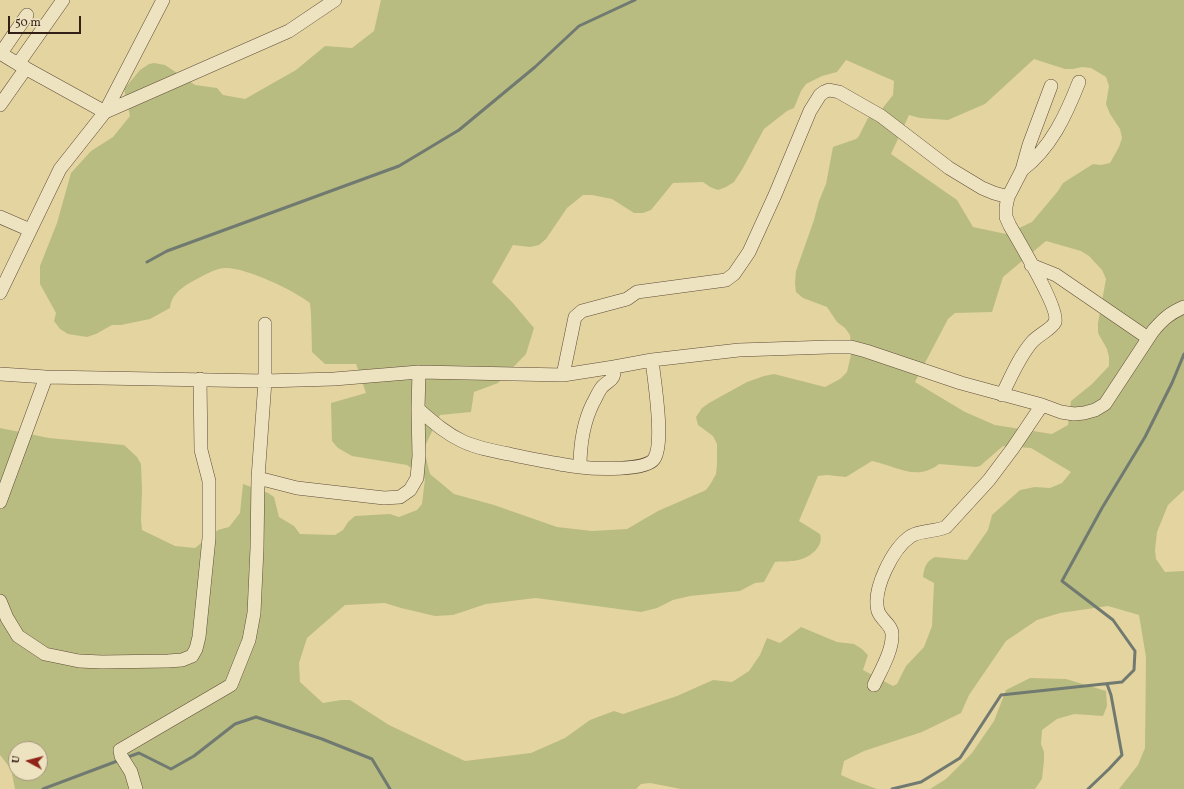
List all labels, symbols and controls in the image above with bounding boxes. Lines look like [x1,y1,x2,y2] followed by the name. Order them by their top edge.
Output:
[10,8,83,34] scale bar
[15,15,41,31] text: 50 m
[8,741,48,781] north arrow
[9,755,24,764] text: U

